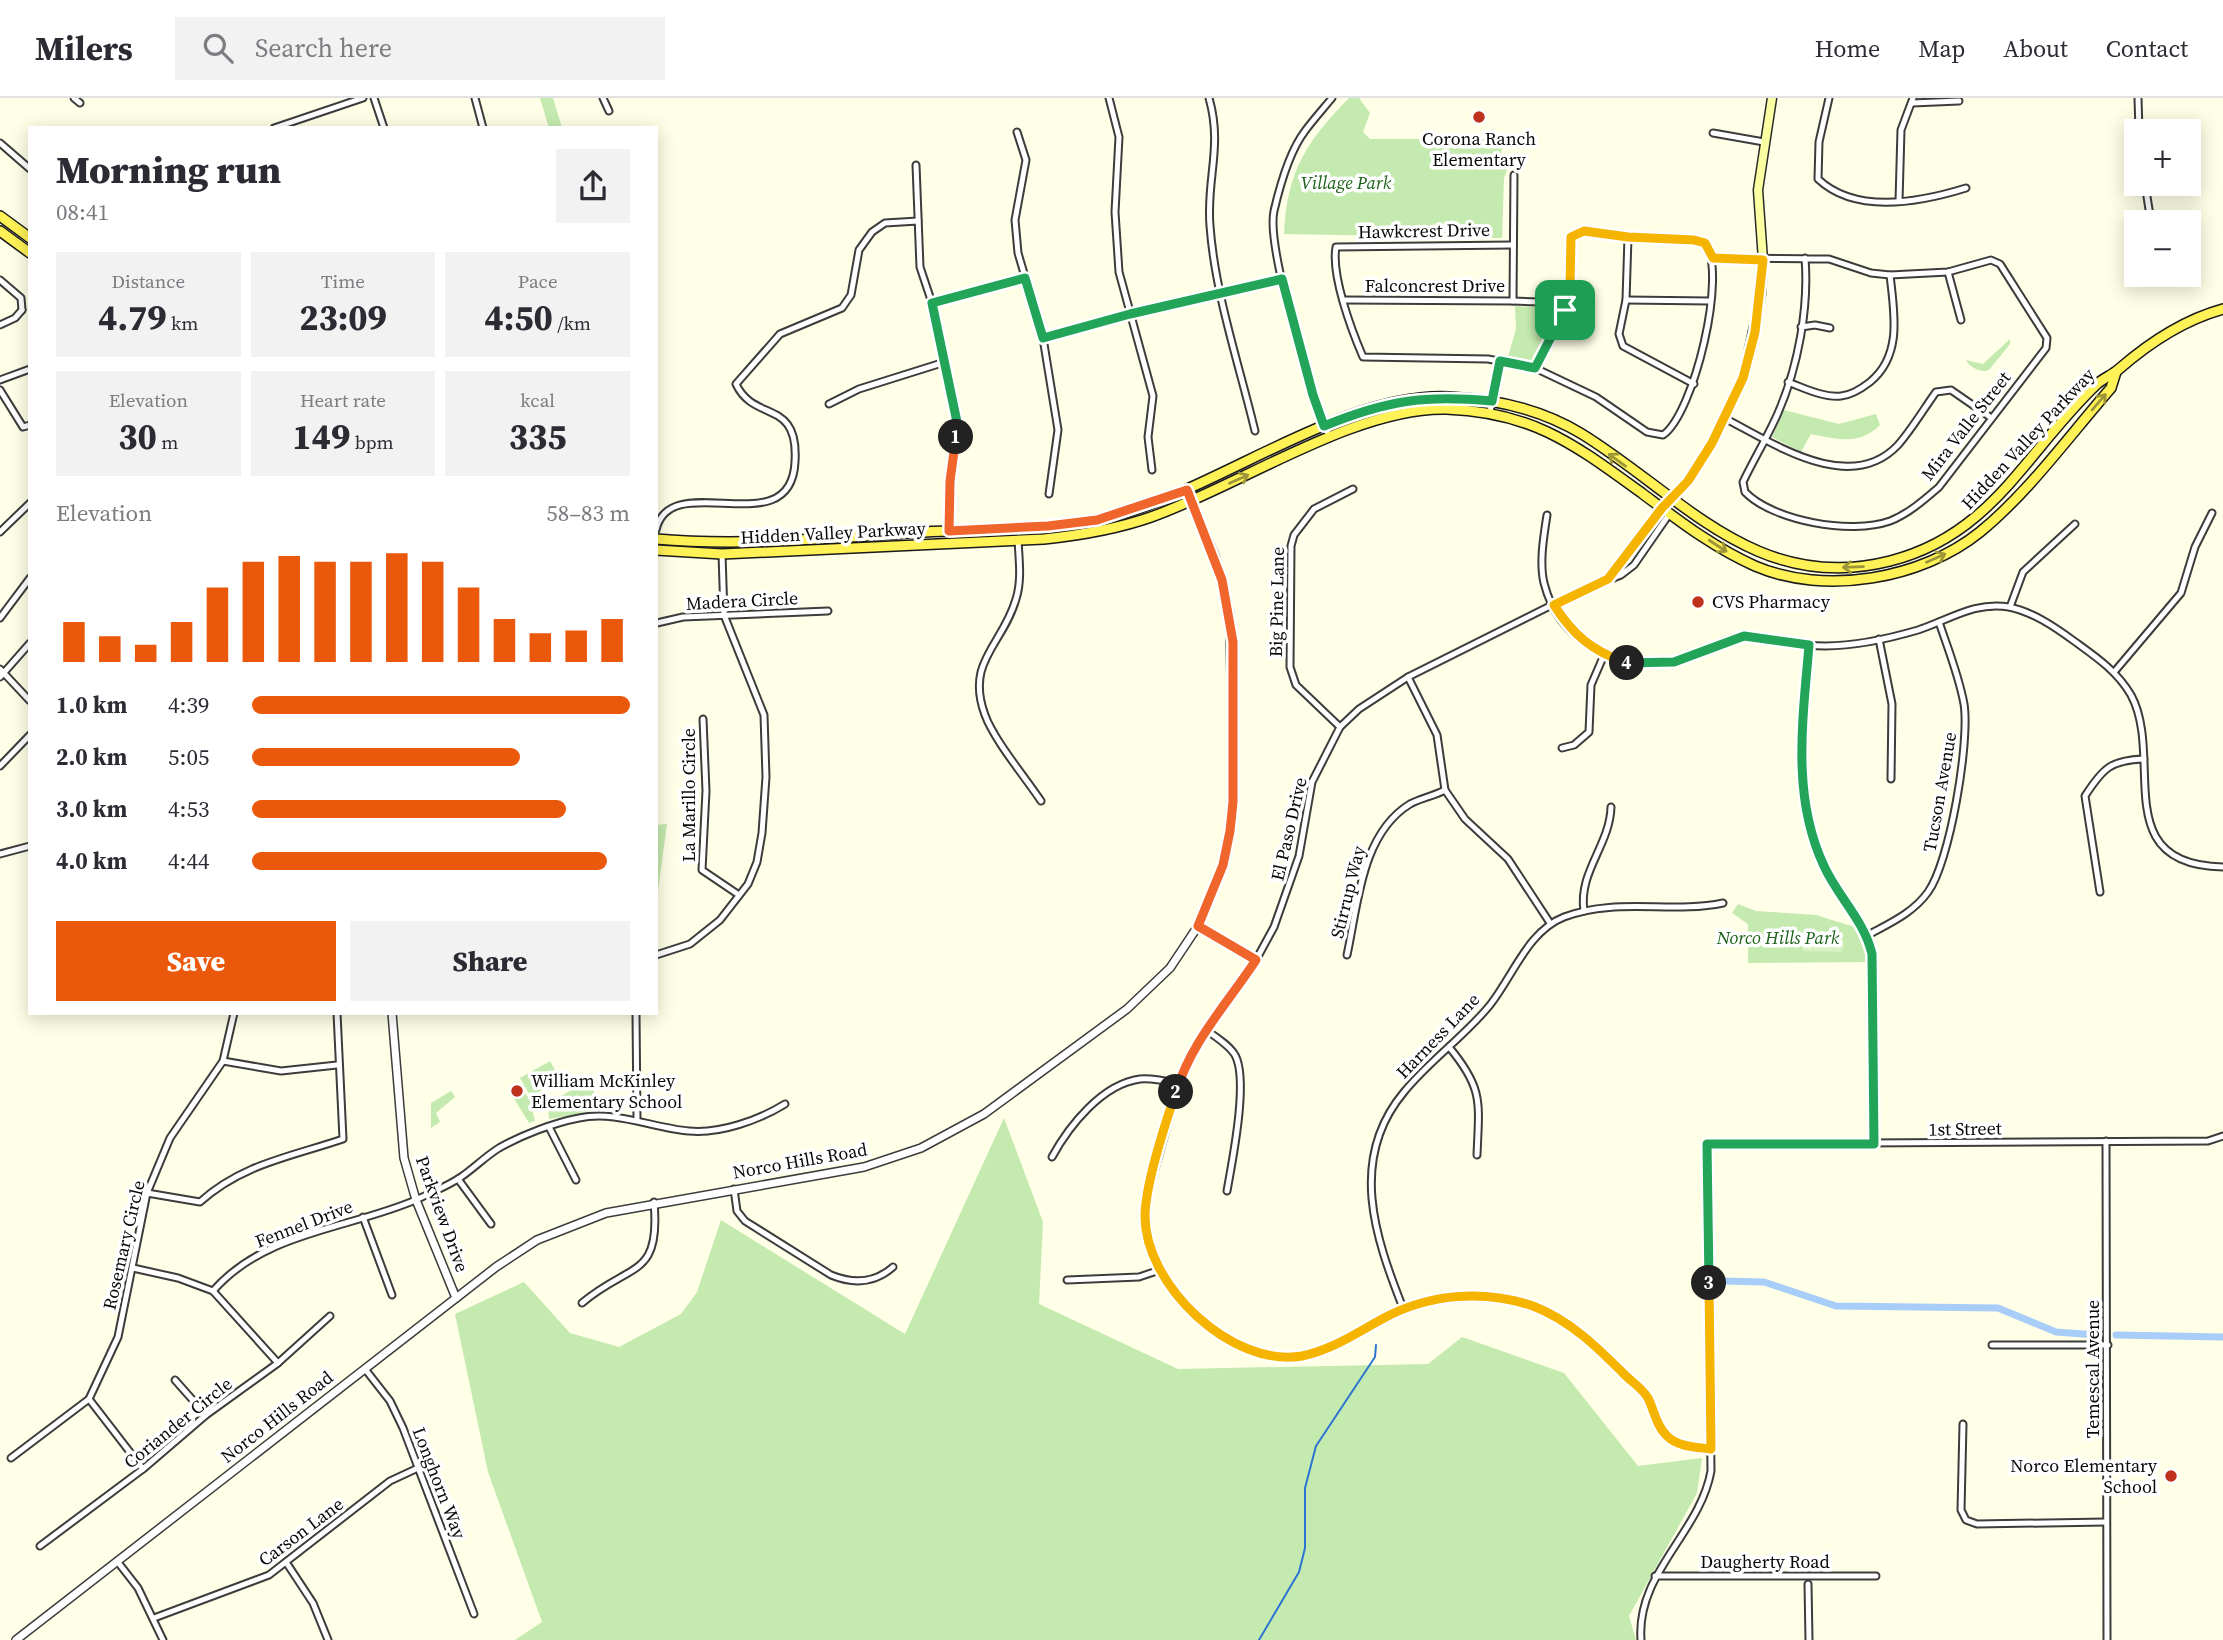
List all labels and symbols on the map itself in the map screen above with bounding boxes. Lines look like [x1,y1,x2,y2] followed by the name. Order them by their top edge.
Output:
[1471,109,1487,125] marker: Corona Ranch Elementary
[1422,126,1536,172] place label: Corona Ranch Elementary
[1301,170,1392,195] park label: Village Park
[1358,217,1490,244] street label: Hawkcrest Drive
[1365,273,1505,298] street label: Falconcrest Drive
[1535,280,1595,340] pin
[1955,362,2100,515] street label: Hidden Valley Parkway
[1915,366,2016,486] street label: Mira Valle Street
[2091,393,2107,411] one-way arrow
[939,420,974,454] pin: 1
[1608,453,1627,467] one-way arrow
[1228,472,1249,485] one-way arrow
[740,515,927,550] street label: Hidden Valley Parkway
[1708,540,1728,554] one-way arrow
[1263,547,1290,657] street label: Big Pine Lane
[1925,551,1946,564] one-way arrow
[1842,560,1865,573] one-way arrow
[685,585,799,616] street label: Madera Circle
[1712,589,1831,614] place label: CVS Pharmacy
[1690,594,1706,610] marker: CVS Pharmacy
[1610,646,1644,680] pin: 4
[676,728,701,862] street label: La Marillo Circle
[1917,730,1962,854] street label: Tucson Avenue
[1264,775,1313,883] street label: El Paso Drive
[1324,842,1371,941] street label: Stirrup Way
[1716,925,1840,950] park label: Norco Hills Park
[1390,987,1485,1084] street label: Harness Lane
[531,1068,682,1114] place label: William McKinley Elementary School
[1158,1074,1194,1110] pin: 2
[509,1083,525,1099] marker: William McKinley Elementary School
[1928,1115,2002,1142] street label: 1st Street
[731,1136,869,1185] street label: Norco Hills Road
[410,1152,475,1275] street label: Parkview Drive
[96,1178,151,1312] street label: Rosemary Circle
[251,1193,356,1254] street label: Fennel Drive
[1692,1266,1726,1300] pin: 3
[2080,1300,2105,1438] street label: Temescal Avenue
[215,1365,338,1468] street label: Norco Hills Road
[118,1371,237,1474] street label: Coriander Circle
[407,1423,473,1543] street label: Longhorn Way
[2010,1453,2158,1499] place label: Norco Elementary School
[2163,1468,2179,1484] marker: Norco Elementary School
[253,1491,348,1572] street label: Carson Lane
[1700,1549,1830,1574] street label: Daugherty Road

